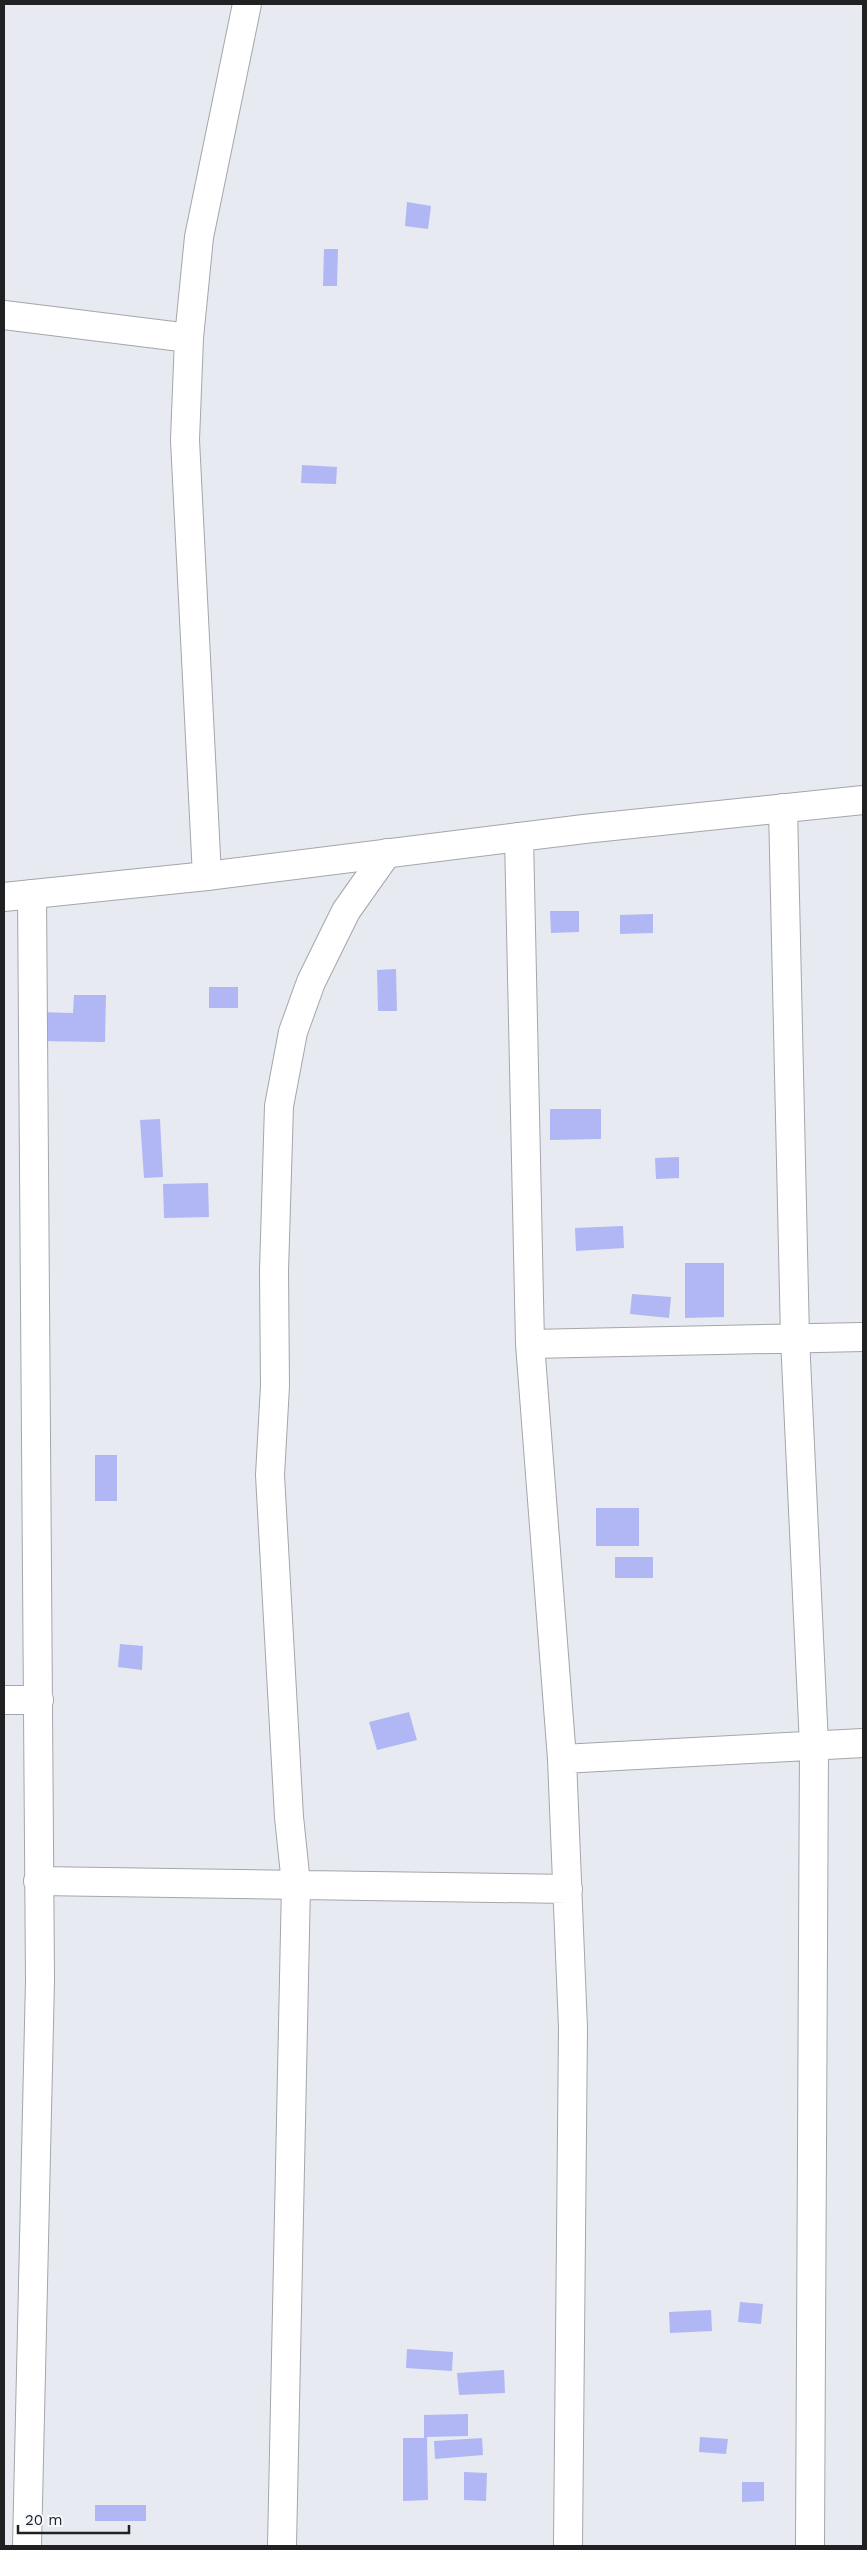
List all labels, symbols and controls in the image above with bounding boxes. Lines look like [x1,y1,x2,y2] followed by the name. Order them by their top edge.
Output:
[18,2502,129,2534] scale bar
[25,2511,63,2529] text: 20 m

